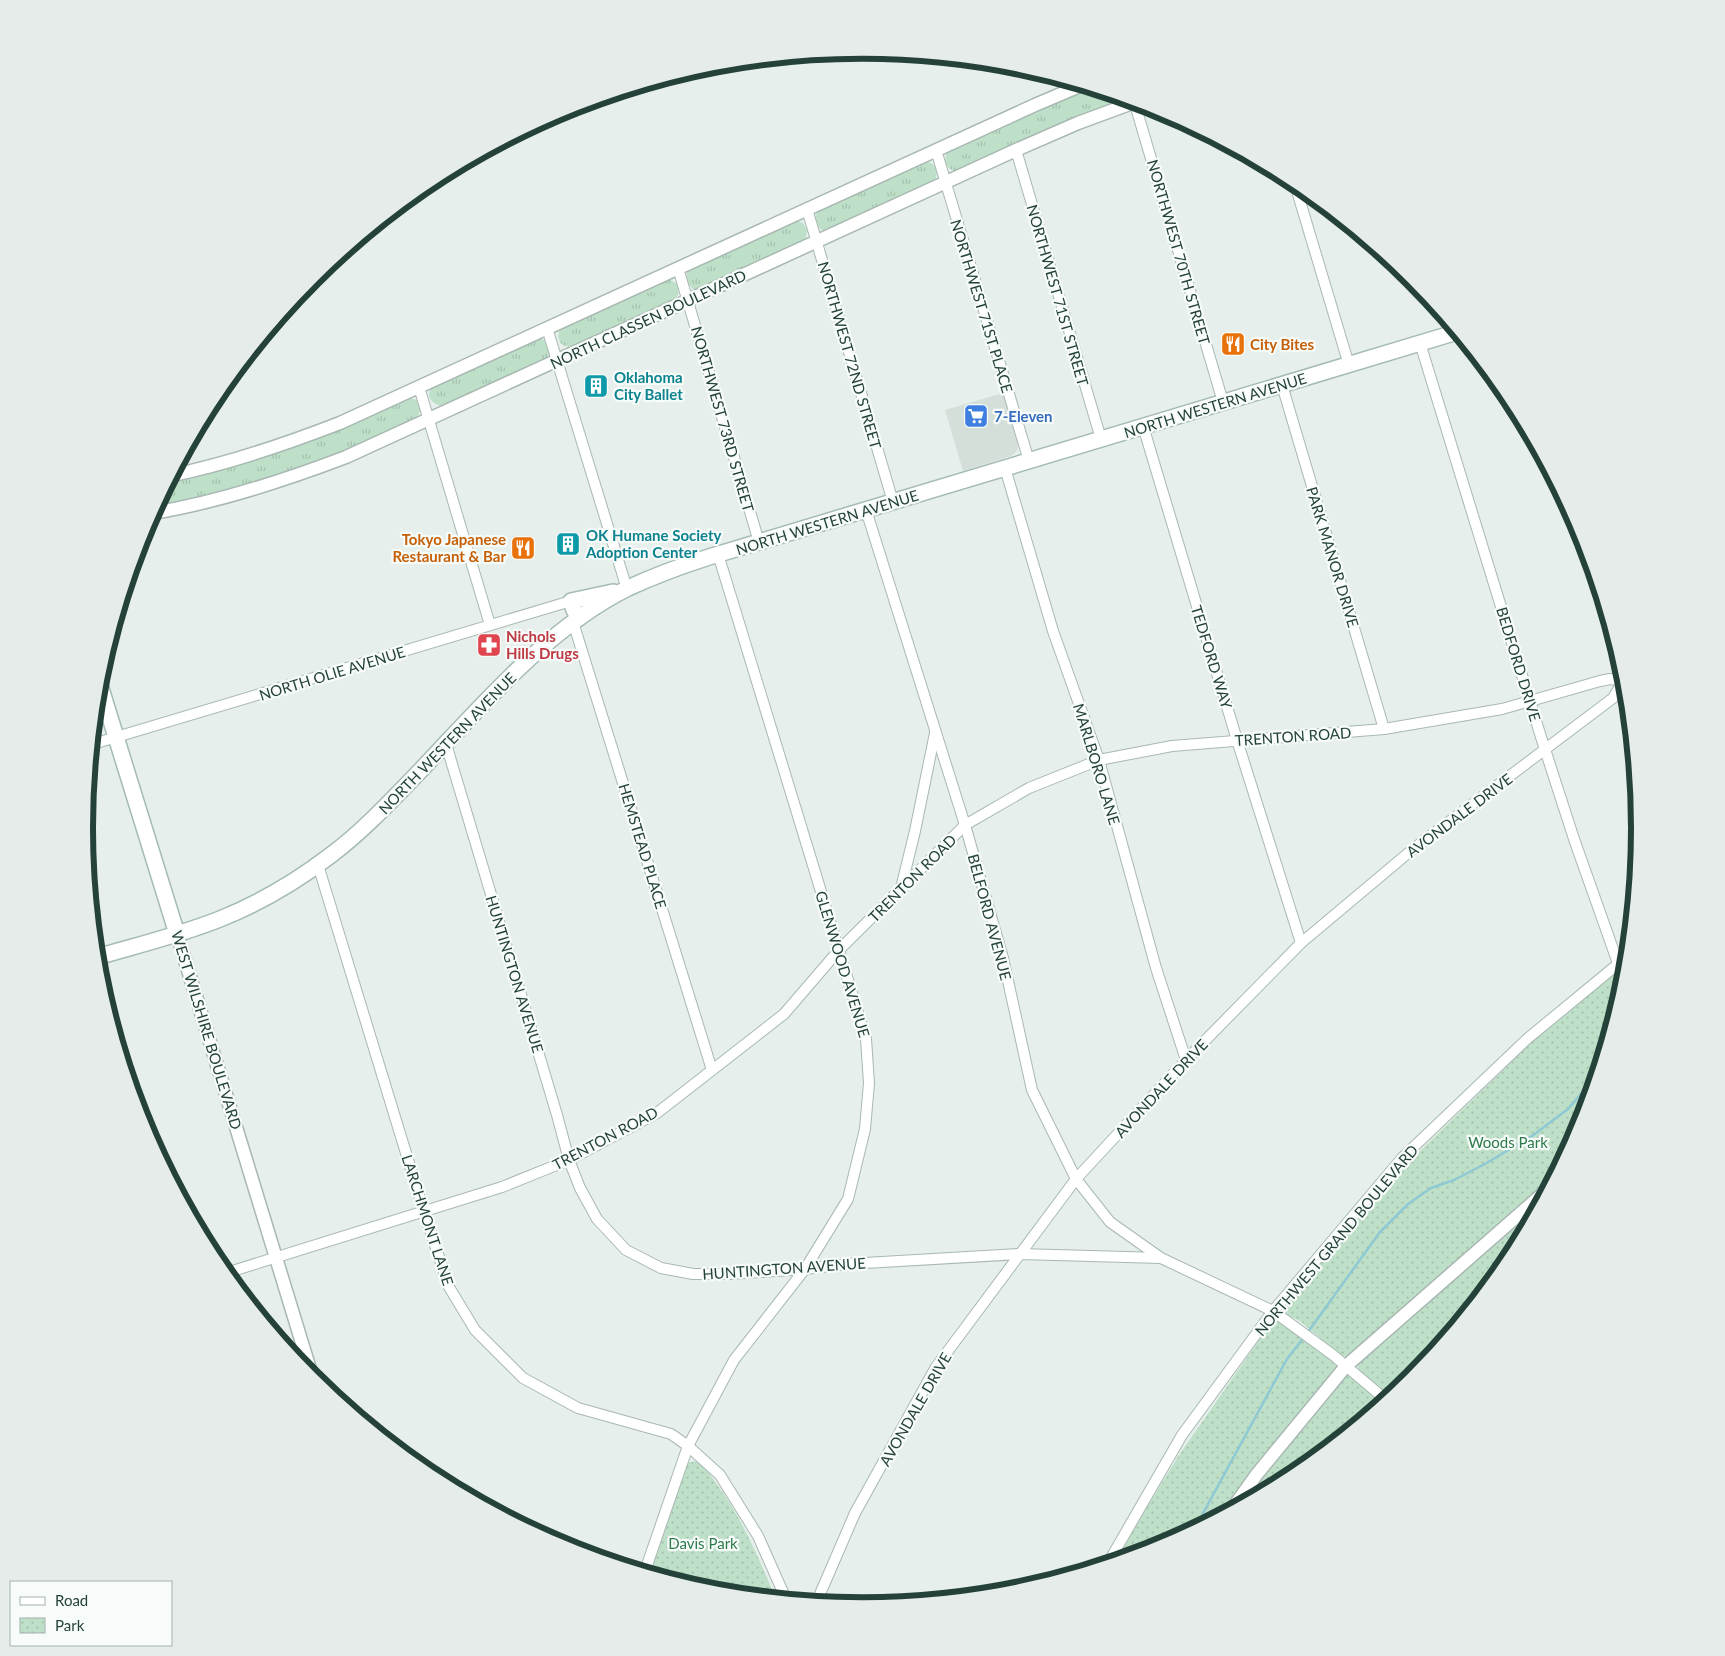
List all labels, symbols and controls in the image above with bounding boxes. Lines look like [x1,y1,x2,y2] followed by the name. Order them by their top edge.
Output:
[1144,157,1214,347] street label: NORTHWEST 70TH STREET
[1023,202,1093,388] street label: NORTHWEST 71ST STREET
[947,217,1017,395] street label: NORTHWEST 71ST PLACE
[815,259,885,451] street label: NORTHWEST 72ND STREET
[547,266,749,372] street label: NORTH CLASSEN BOULEVARD
[688,324,758,514] street label: NORTHWEST 73RD STREET
[1220,331,1246,357] restaurant icon: City Bites
[1250,335,1315,353] place label: City Bites
[614,368,683,403] place label: Oklahoma City Ballet
[1122,369,1308,441] street label: NORTH WESTERN AVENUE
[583,373,609,399] building icon: Oklahoma City Ballet
[963,403,989,429] supermarket icon: 7-Eleven
[994,407,1053,425] place label: 7-Eleven
[1303,484,1363,630] street label: PARK MANOR DRIVE
[734,486,920,558] street label: NORTH WESTERN AVENUE
[585,526,722,561] place label: OK Humane Society Adoption Center
[392,530,506,565] place label: Tokyo Japanese Restaurant & Bar
[555,531,581,557] building icon: OK Humane Society Adoption Center
[510,535,536,561] restaurant icon: Tokyo Japanese Restaurant & Bar
[1188,603,1236,711] street label: TEDFORD WAY
[1493,605,1545,723] street label: BEDFORD DRIVE
[506,627,579,662] place label: Nichols Hills Drugs
[476,632,502,658] pharmacy icon: Nichols Hills Drugs
[257,642,407,704] street label: NORTH OLIE AVENUE
[375,668,519,818] street label: NORTH WESTERN AVENUE
[1070,701,1124,827] street label: MARLBORO LANE
[1234,723,1352,749] street label: TRENTON ROAD
[1402,769,1516,861] street label: AVONDALE DRIVE
[615,781,671,911] street label: HEMSTEAD PLACE
[864,830,960,926] street label: TRENTON ROAD
[964,852,1016,982] street label: BELFORD AVENUE
[812,889,874,1039] street label: GLENWOOD AVENUE
[482,893,548,1055] street label: HUNTINGTON AVENUE
[168,928,246,1132] street label: WEST WILSHIRE BOULEVARD
[1111,1035,1211,1141] street label: AVONDALE DRIVE
[549,1103,661,1173] street label: TRENTON ROAD
[1468,1133,1548,1151] park label: Woods Park
[1251,1141,1421,1339] street label: NORTHWEST GRAND BOULEVARD
[398,1152,458,1288] street label: LARCHMONT LANE
[702,1253,866,1283] street label: HUNTINGTON AVENUE
[875,1349,955,1469] street label: AVONDALE DRIVE
[668,1534,738,1552] park label: Davis Park
[10,1581,172,1646] legend
[55,1591,88,1609] text: Road
[55,1616,85,1634] text: Park

